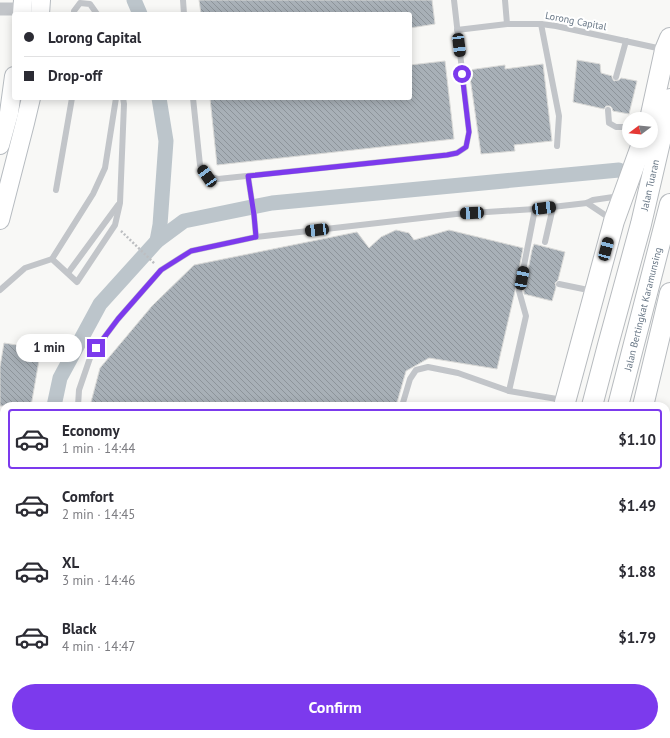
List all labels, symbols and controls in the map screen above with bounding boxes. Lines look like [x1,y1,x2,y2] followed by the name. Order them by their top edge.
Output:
[544,9,608,33] street label: Lorong Capital
[48,28,141,47] text: Lorong Capital
[452,32,466,58] car
[453,65,471,83] route start
[48,66,102,85] text: Drop-off
[622,112,658,148] north arrow
[622,112,658,148] map controls
[638,158,662,213] street label: Jalan Tuaran
[195,163,219,189] car
[531,201,557,215] car
[460,206,484,220] car
[304,223,330,237] car
[597,236,615,262] car
[621,246,665,373] street label: Jalan Bertingkat Karamunsing
[514,265,530,291] car
[16,334,82,362] callout: 1 min
[33,339,65,356] text: 1 min
[87,339,105,357] route end
[14,421,50,457] icon: car
[62,421,120,440] text: Economy
[618,430,656,449] text: $1.10
[62,440,135,457] text: 1 min · 14:44
[14,487,50,523] icon: car
[62,487,114,506] text: Comfort
[618,496,656,515] text: $1.49
[62,506,135,523] text: 2 min · 14:45
[14,553,50,589] icon: car
[62,553,79,572] text: XL
[618,562,656,581] text: $1.88
[62,572,135,589] text: 3 min · 14:46
[14,619,50,655] icon: car
[62,619,97,638] text: Black
[618,628,656,647] text: $1.79
[62,638,135,655] text: 4 min · 14:47
[12,684,658,730] button: Confirm

